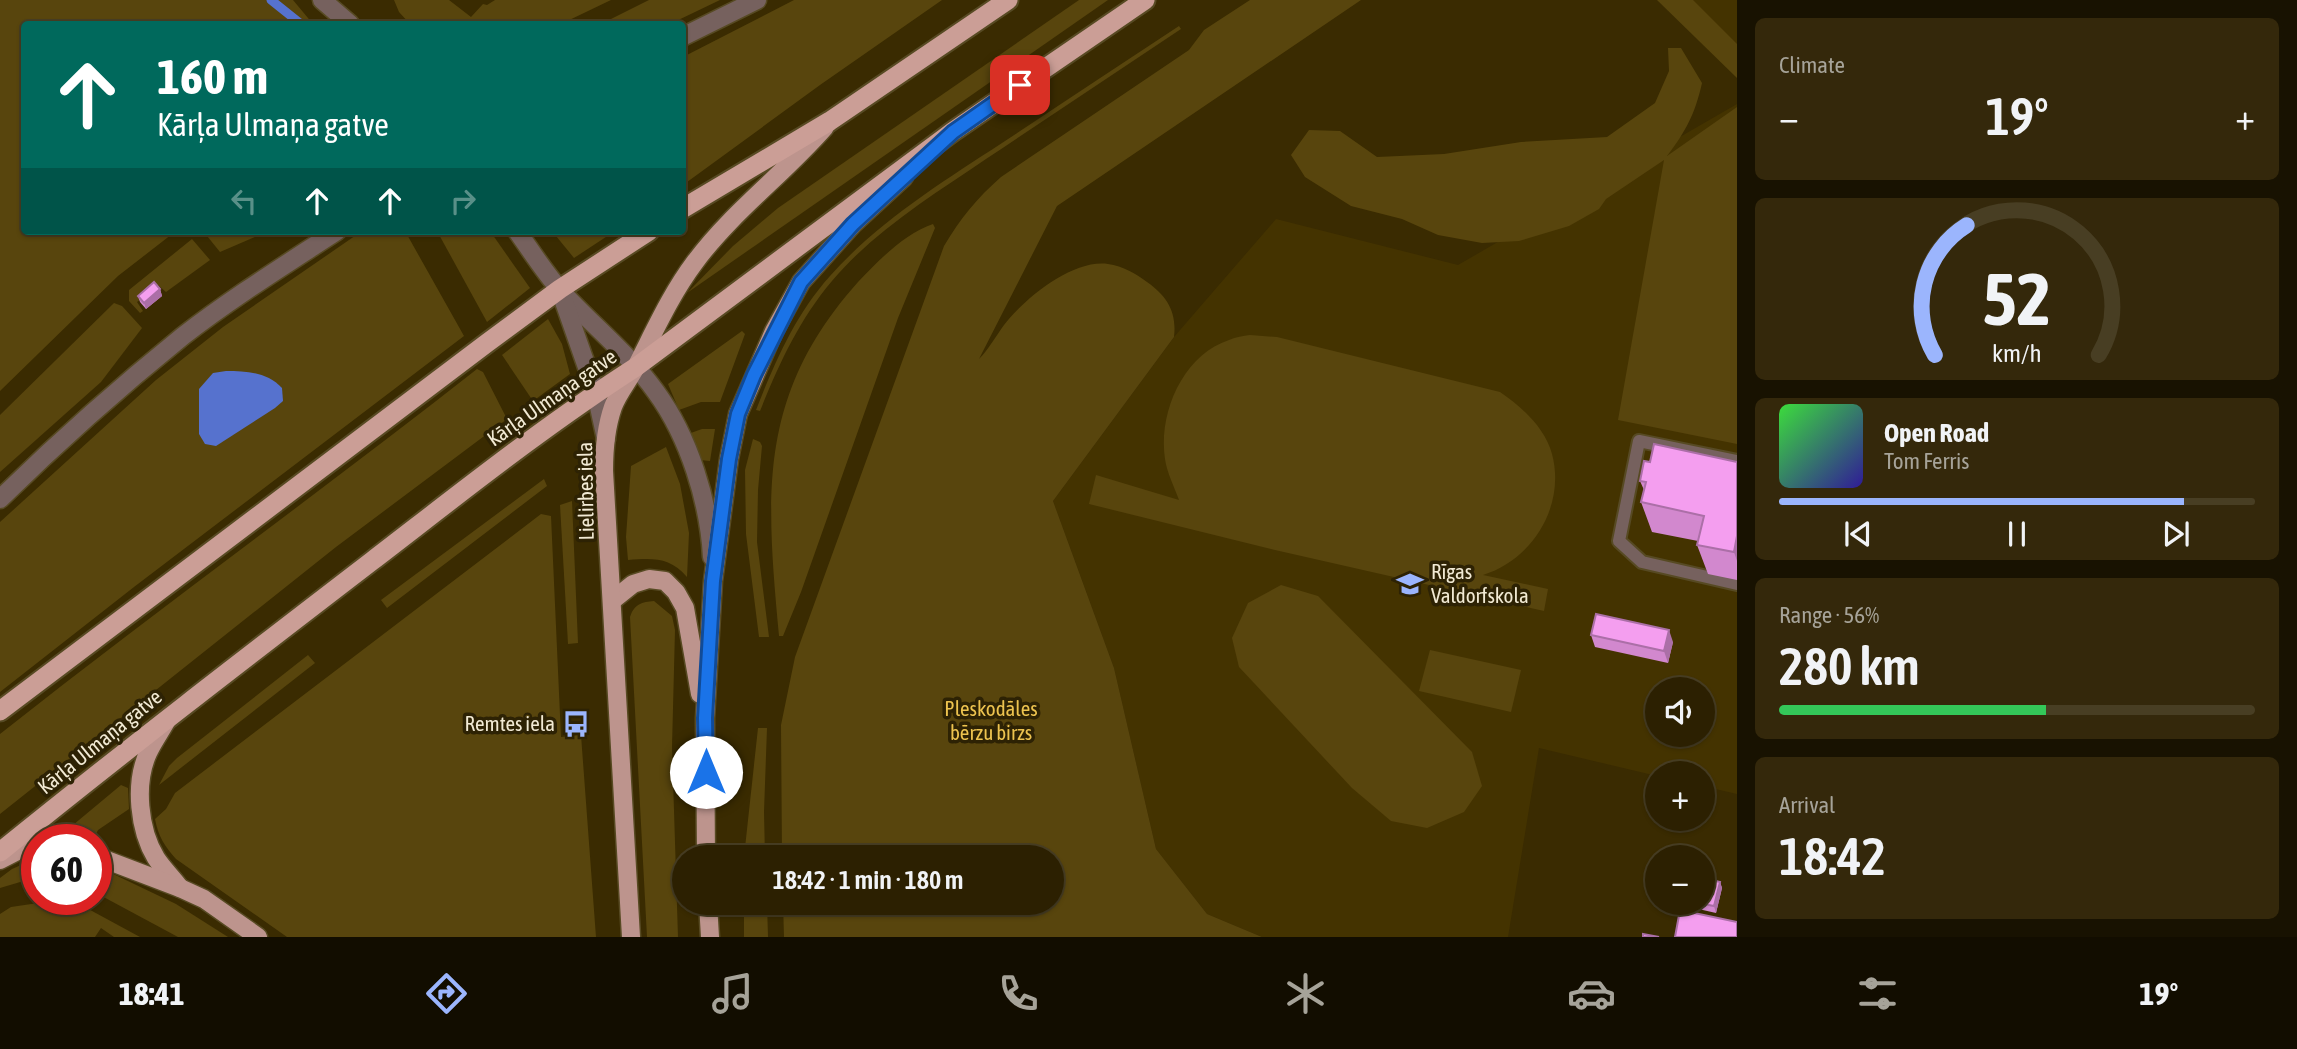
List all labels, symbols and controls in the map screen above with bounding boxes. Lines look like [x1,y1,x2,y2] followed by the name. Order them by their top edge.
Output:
[157,48,268,104] text: 160 m
[42,49,133,140] icon: ahead
[1779,52,1845,78] text: Climate
[990,55,1050,115] pin
[1001,66,1039,104] icon: arrive
[1985,86,2049,146] text: 19°
[1779,95,1799,138] text: −
[2235,95,2255,138] text: +
[157,106,389,143] text: Kārļa Ulmaņa gatve
[225,182,263,220] icon: left
[298,182,336,220] icon: ahead
[371,182,409,220] icon: ahead
[444,182,482,220] icon: right
[1983,257,2051,340] text: 52
[1992,339,2042,367] text: km/h
[482,344,621,451] street label: Kārļa Ulmaņa gatve
[1884,418,1989,448] text: Open Road
[572,442,598,541] street label: Lielirbes iela
[1884,448,1969,474] text: Tom Ferris
[1839,515,1877,553] icon: previous
[1998,515,2036,553] icon: pause
[2157,515,2195,553] icon: next
[1431,559,1529,607] place label: Rīgas Valdorfskola
[1395,569,1425,599] school or university icon: Rīgas Valdorfskola
[1779,602,1879,628] text: Range · 56%
[1779,636,1920,696] text: 280 km
[1645,677,1715,915] map controls
[1645,677,1715,747] button: sound
[33,684,166,798] street label: Kārļa Ulmaņa gatve
[944,696,1038,744] park label: Pleskodāles bērzu birzs
[561,709,591,739] bus stop icon: Remtes iela
[464,711,555,735] place label: Remtes iela
[669,735,743,809] position arrow
[1645,761,1715,831] button: +
[1779,792,1835,818] text: Arrival
[21,824,112,915] speed limit sign: 60
[1779,826,1886,886] text: 18:42
[1645,845,1715,915] button: −
[773,865,963,895] text: 18:42 · 1 min · 180 m
[422,969,471,1018] icon: directions
[708,969,757,1018] icon: music
[994,969,1043,1018] icon: phone
[1281,969,1330,1018] icon: climate
[1567,969,1616,1018] icon: car
[1853,969,1902,1018] icon: filters
[119,975,184,1012] text: 18:41
[2139,975,2178,1012] text: 19°

